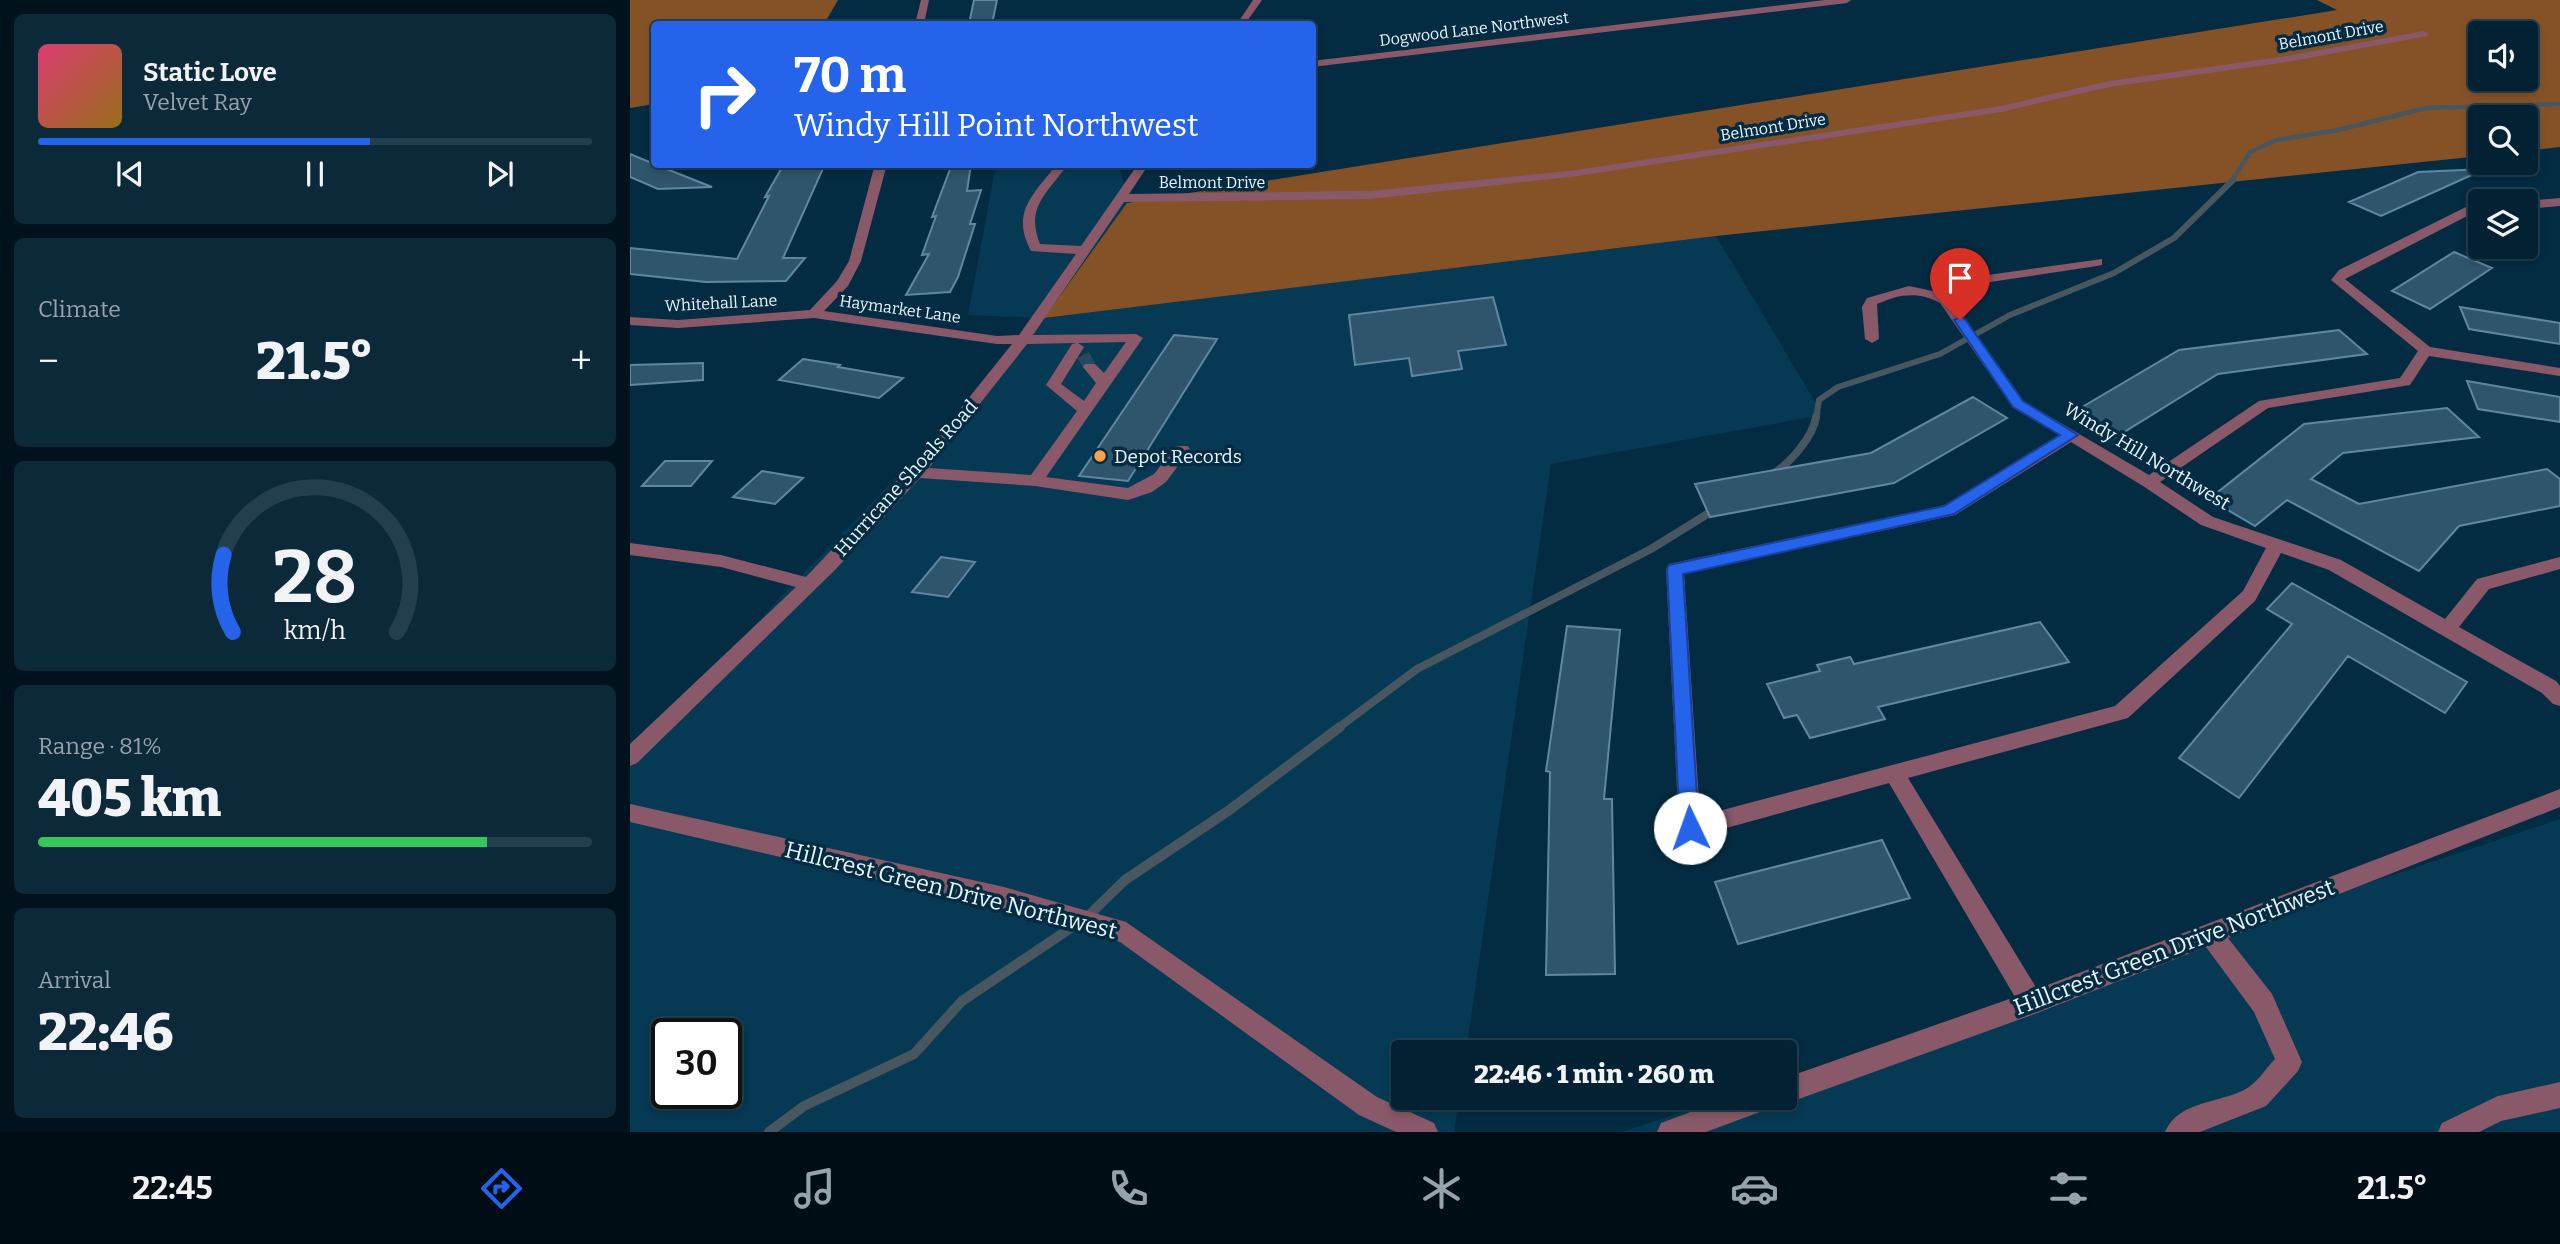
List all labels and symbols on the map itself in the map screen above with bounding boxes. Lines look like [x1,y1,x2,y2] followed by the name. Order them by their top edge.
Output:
[1378,8,1570,50] street label: Dogwood Lane Northwest
[2277,16,2385,54] street label: Belmont Drive
[1719,109,1827,145] street label: Belmont Drive
[1159,173,1265,192] street label: Belmont Drive
[1930,248,1990,320] pin
[664,291,778,315] street label: Whitehall Lane
[838,291,962,327] street label: Haymarket Lane
[830,395,982,561] street label: Hurricane Shoals Road
[2060,397,2234,515] street label: Windy Hill Northwest
[1114,445,1242,468] place label: Depot Records
[1092,448,1108,464] marker: Depot Records
[1653,791,1727,865] position arrow
[782,835,1120,945] street label: Hillcrest Green Drive Northwest
[2010,873,2338,1021] street label: Hillcrest Green Drive Northwest
[651,1018,742,1109] speed limit sign: 30

